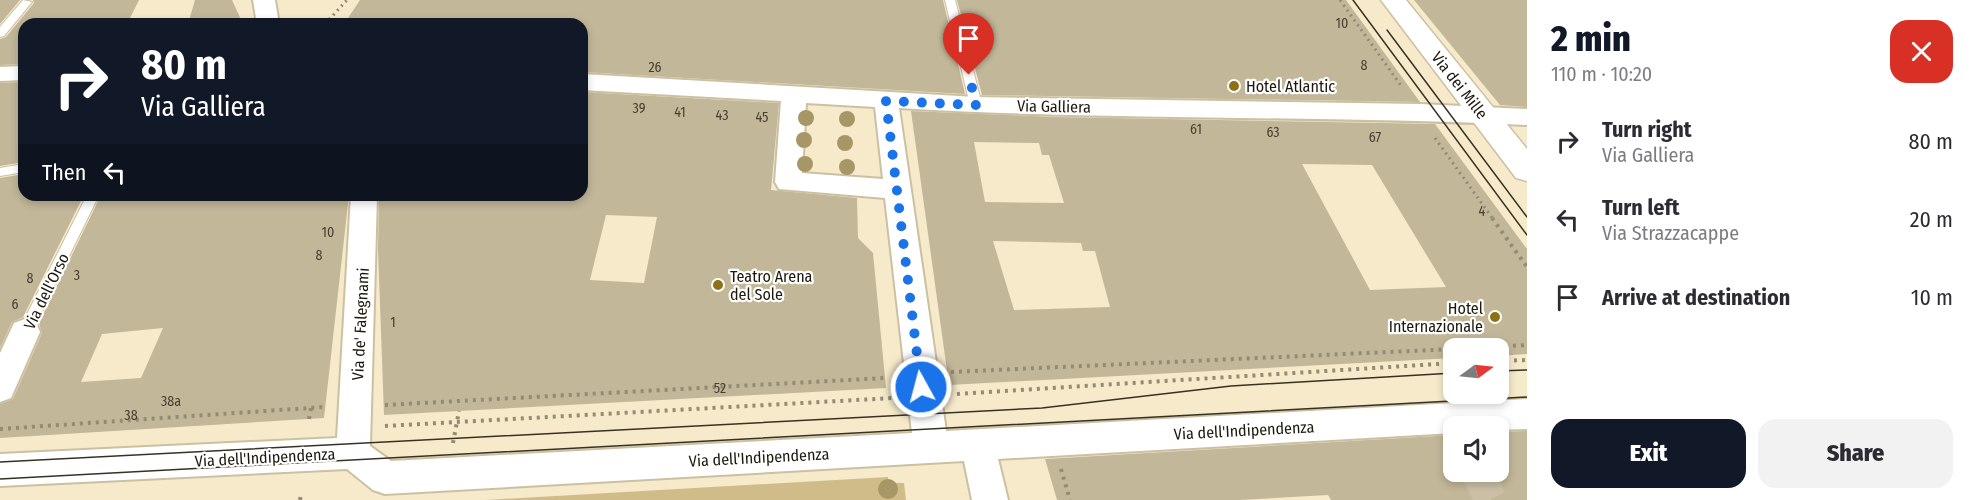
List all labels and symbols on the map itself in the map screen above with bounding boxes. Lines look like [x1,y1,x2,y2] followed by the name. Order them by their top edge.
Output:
[943,13,994,75] pin
[1336,15,1348,32] house number: 10
[1428,48,1492,123] street label: Via dei Mille
[1361,57,1368,74] house number: 8
[648,59,662,76] house number: 26
[1246,77,1335,96] place label: Hotel Atlantic
[1227,79,1241,93] marker: Hotel Atlantic
[1017,96,1091,117] street label: Via Galliera
[633,100,646,117] house number: 39
[674,104,686,121] house number: 41
[716,107,728,124] house number: 43
[755,109,769,126] house number: 45
[1190,121,1202,138] house number: 61
[1266,124,1280,141] house number: 63
[1369,129,1381,146] house number: 67
[1479,203,1486,220] house number: 4
[322,224,334,241] house number: 10
[316,247,323,264] house number: 8
[20,250,73,332] street label: Via dell'Orso
[74,267,80,284] house number: 3
[348,267,373,381] street label: Via de' Falegnami
[730,267,813,304] place label: Teatro Arena del Sole
[27,270,34,287] house number: 8
[711,278,725,292] marker: Teatro Arena del Sole
[12,296,19,313] house number: 6
[1389,299,1483,336] place label: Hotel Internazionale
[1488,310,1502,324] marker: Hotel Internazionale
[390,314,396,331] house number: 1
[1443,338,1509,404] north arrow
[889,355,953,419] position arrow
[714,380,726,397] house number: 52
[161,393,181,410] house number: 38a
[124,407,138,424] house number: 38
[1173,417,1315,444] street label: Via dell'Indipendenza
[194,444,336,471] street label: Via dell'Indipendenza
[688,444,830,471] street label: Via dell'Indipendenza

